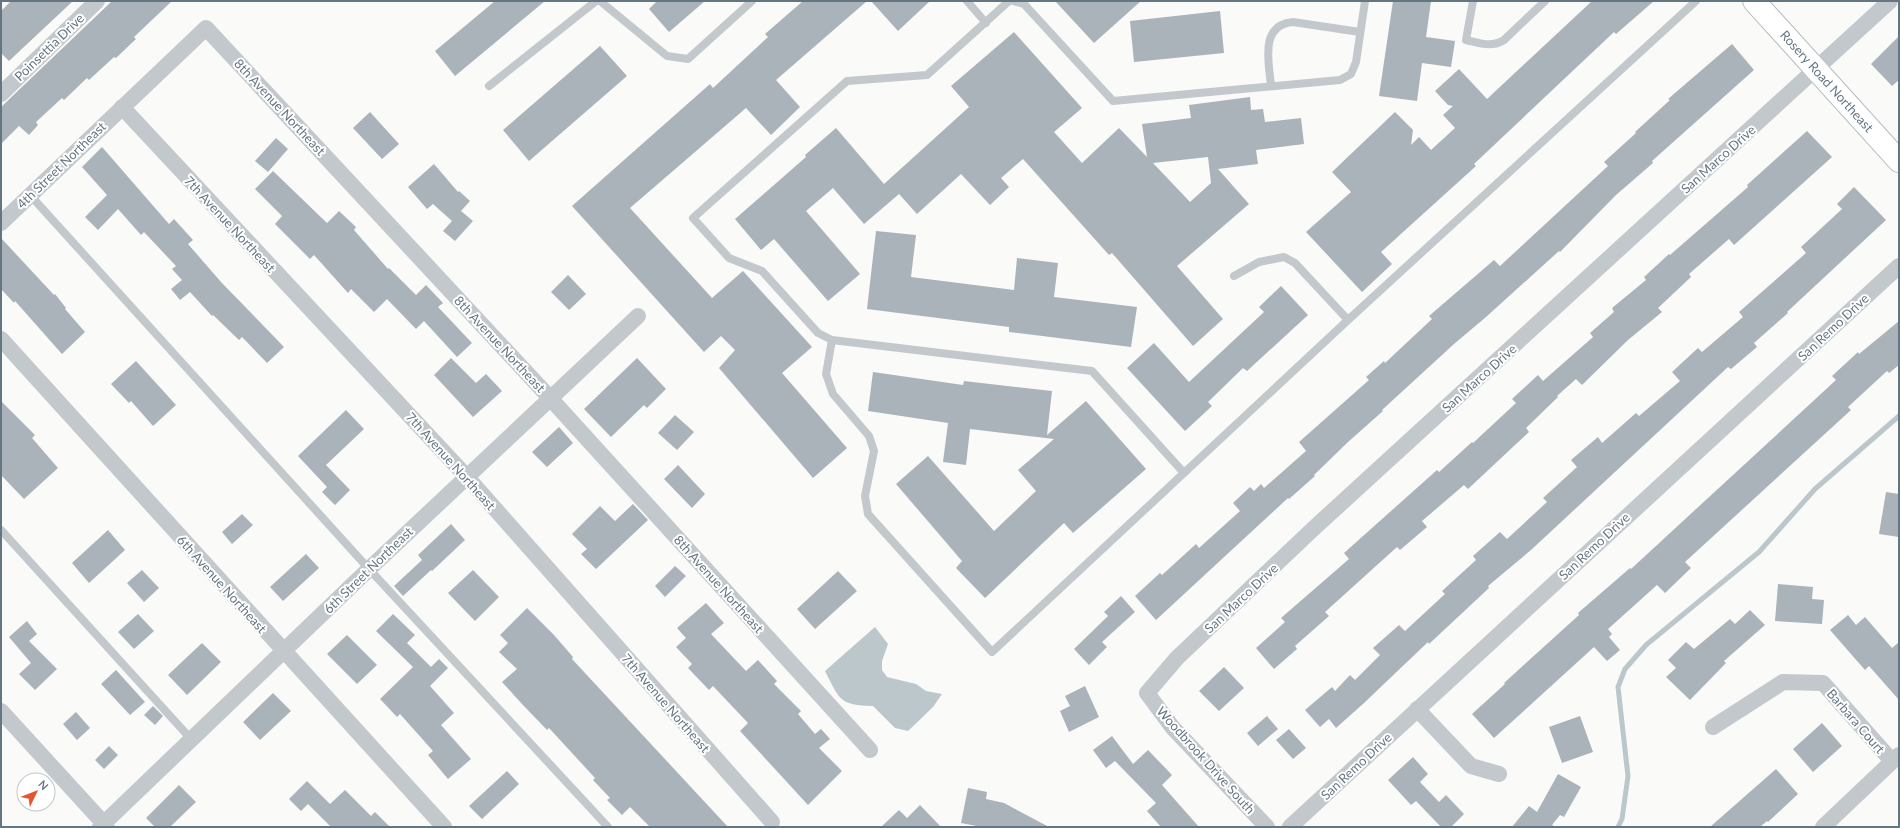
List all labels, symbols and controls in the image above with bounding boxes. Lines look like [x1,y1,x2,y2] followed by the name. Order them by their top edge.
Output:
[11,10,87,84] street label: Poinsettia Drive
[1777,27,1877,135] street label: Rosery Road Northeast
[231,55,329,159] street label: 8th Avenue Northeast
[13,118,109,212] street label: 4th Street Northeast
[1677,121,1759,197] street label: San Marco Drive
[181,172,279,276] street label: 7th Avenue Northeast
[1794,290,1872,364] street label: San Remo Drive
[451,292,549,396] street label: 8th Avenue Northeast
[1438,340,1520,416] street label: San Marco Drive
[403,409,499,513] street label: 7th Avenue Northeast
[1555,509,1633,583] street label: San Remo Drive
[320,523,416,617] street label: 6th Street Northeast
[174,532,270,636] street label: 6th Avenue Northeast
[671,532,767,636] street label: 8th Avenue Northeast
[1201,560,1281,636] street label: San Marco Drive
[619,650,714,756] street label: 7th Avenue Northeast
[1824,685,1889,757] street label: Barbara Court
[1154,703,1258,817] street label: Woodbrook Drive South
[1317,729,1395,803] street label: San Remo Drive
[16,772,56,812] north arrow
[36,777,51,792] text: N

